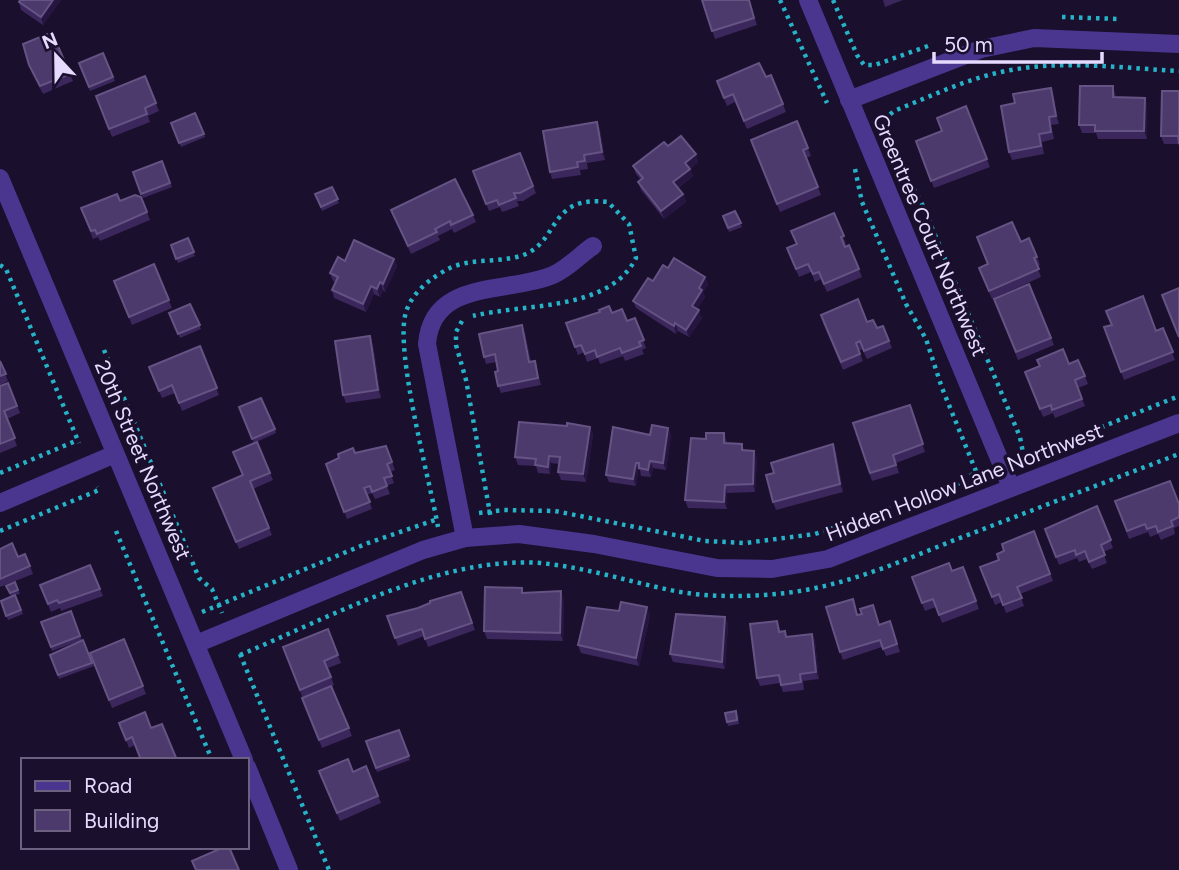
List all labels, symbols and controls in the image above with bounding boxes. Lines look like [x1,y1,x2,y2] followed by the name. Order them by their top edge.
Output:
[21,21,91,91] north arrow
[934,21,1102,65] scale bar
[39,27,61,54] text: N
[944,32,993,57] text: 50 m
[868,110,992,360] street label: Greentree Court Northwest
[90,356,196,564] street label: 20th Street Northwest
[822,417,1106,546] street label: Hidden Hollow Lane Northwest
[21,758,248,849] legend
[84,773,132,798] text: Road
[84,808,159,833] text: Building

